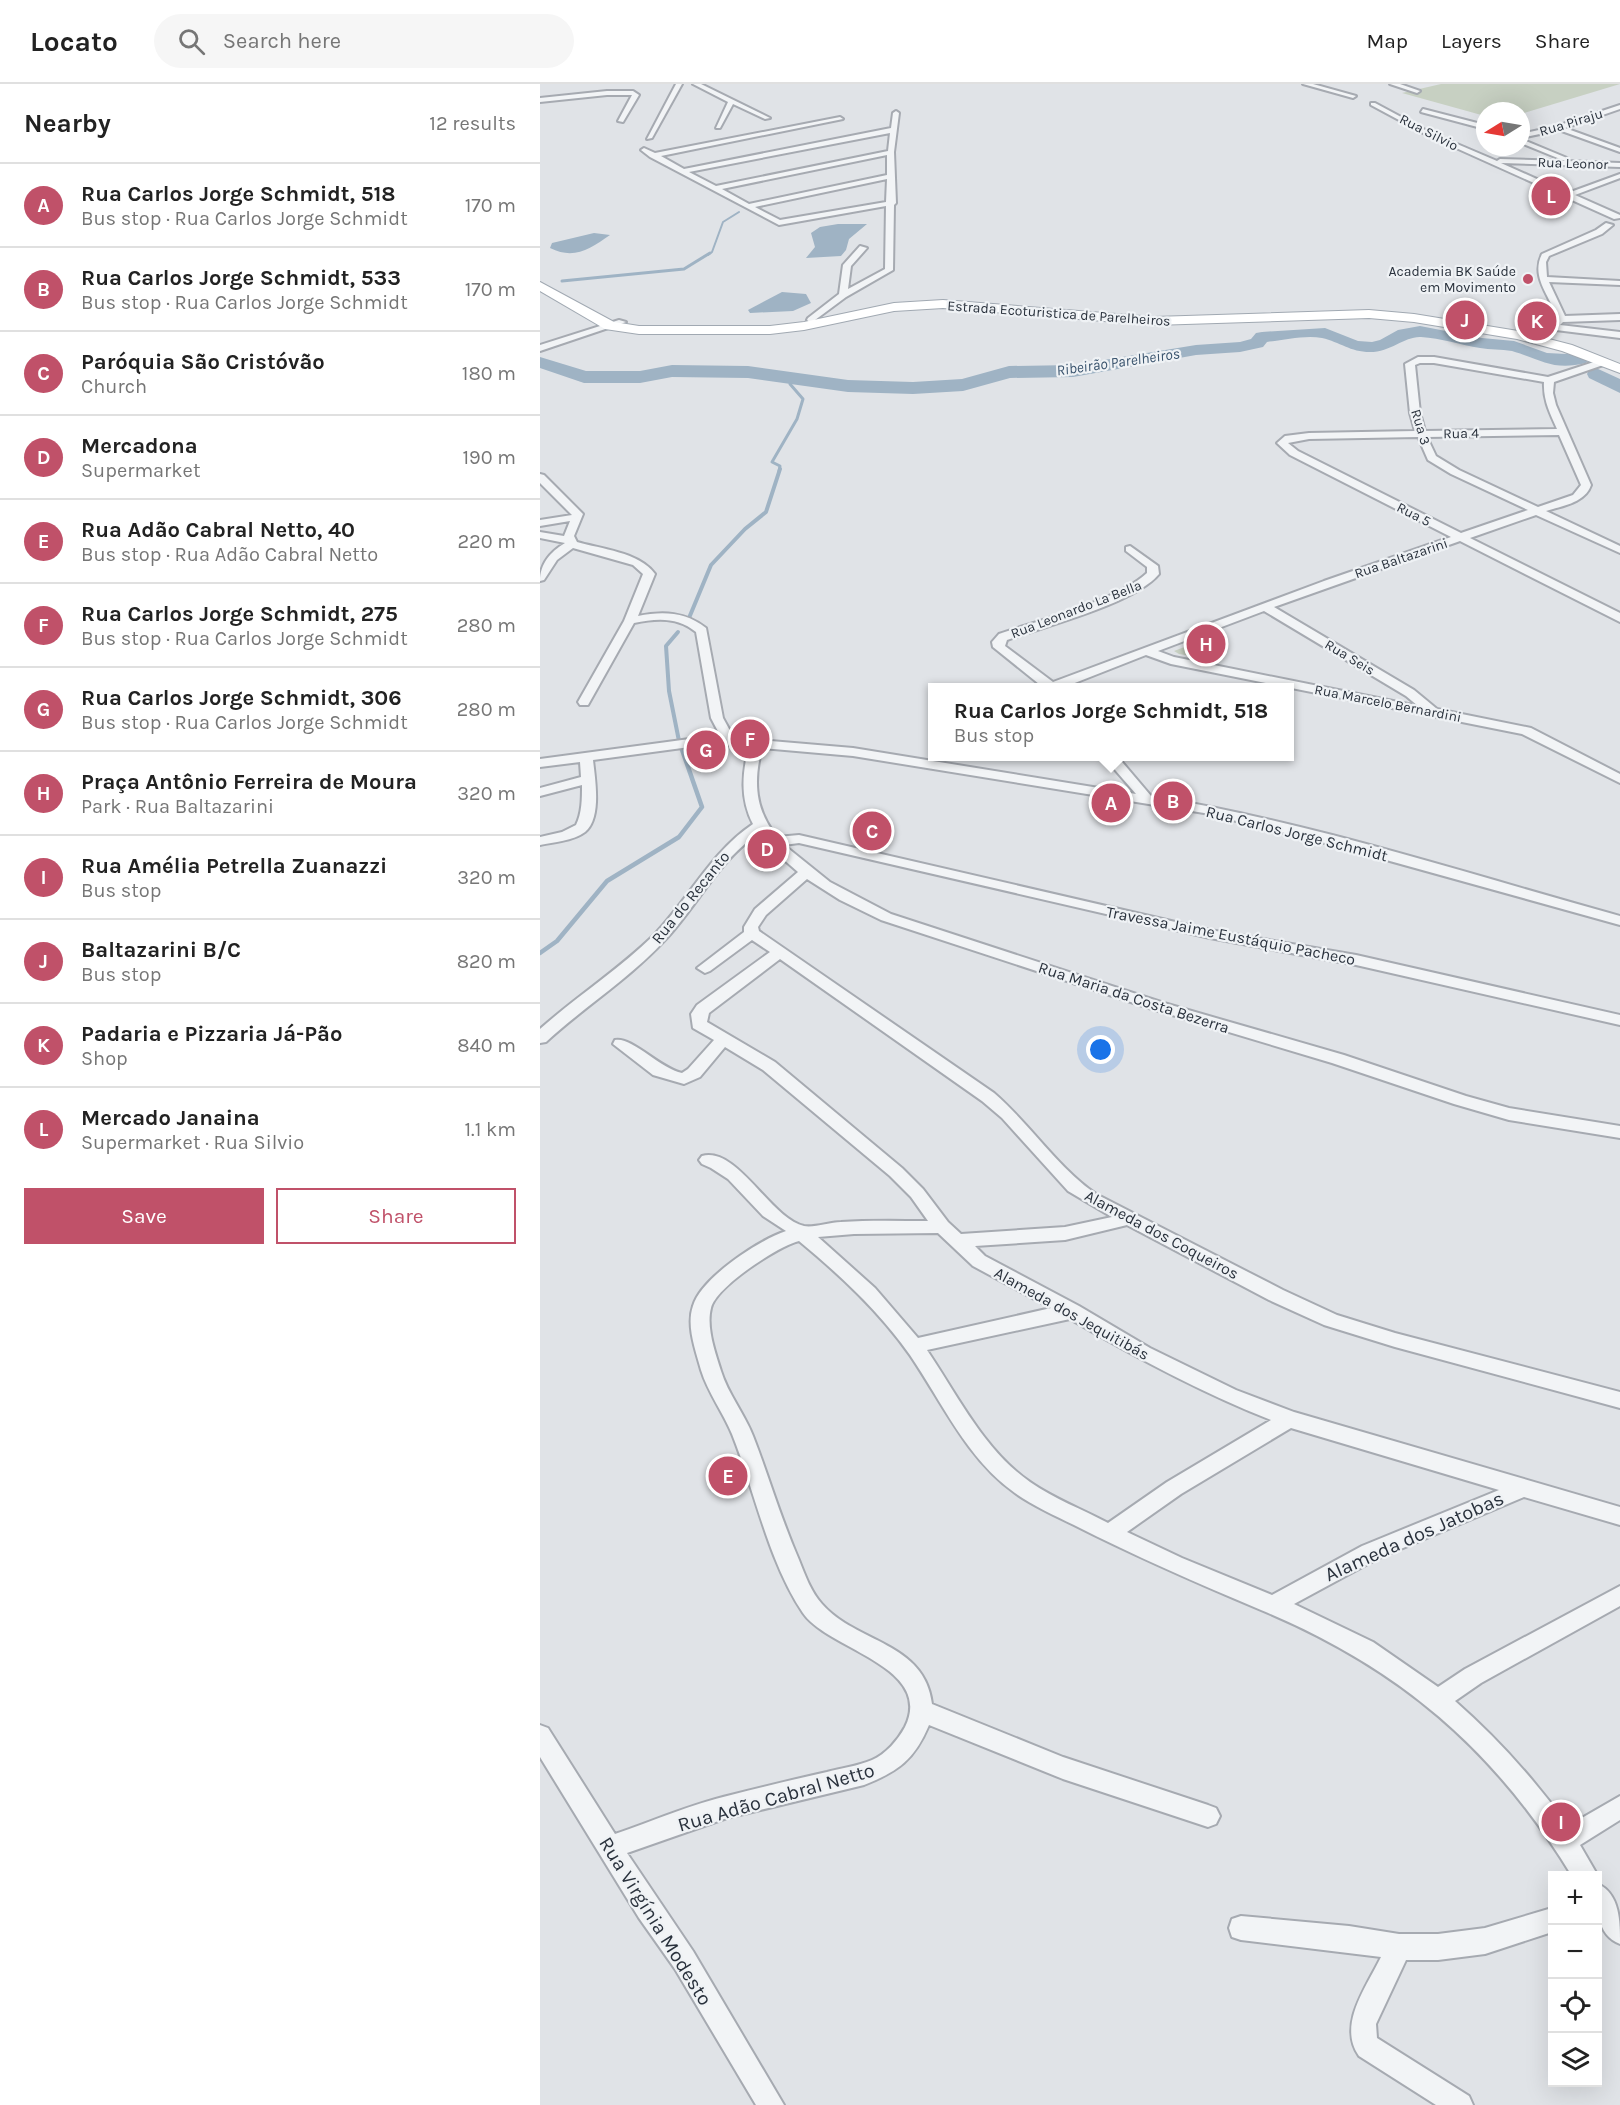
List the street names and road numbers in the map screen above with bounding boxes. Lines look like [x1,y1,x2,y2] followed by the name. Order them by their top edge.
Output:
[1537,105,1605,140] street label: Rua Piraju
[1397,110,1461,154] street label: Rua Silvio
[1537,154,1610,173] street label: Rua Leonor
[947,297,1171,330] street label: Estrada Ecoturistica de Parelheiros
[1407,407,1434,447] street label: Rua 3
[1443,425,1479,442] street label: Rua 4
[1394,499,1434,530] street label: Rua 5
[1352,535,1450,582] street label: Rua Baltazarini
[1008,577,1144,642] street label: Rua Leonardo La Bella
[1322,636,1378,679] street label: Rua Seis
[1313,681,1463,726] street label: Rua Marcelo Bernardini
[1204,802,1390,865] street label: Rua Carlos Jorge Schmidt
[647,847,734,947] street label: Rua do Recanto
[1105,902,1357,969] street label: Travessa Jaime Eustáquio Pacheco
[1036,958,1232,1037] street label: Rua Maria da Costa Bezerra
[1082,1186,1242,1283] street label: Alameda dos Coqueiros
[991,1263,1153,1364] street label: Alameda dos Jequitibás
[1321,1487,1507,1586] street label: Alameda dos Jatobas
[675,1758,877,1837] street label: Rua Adão Cabral Netto
[594,1833,717,2010] street label: Rua Virgínia Modesto

